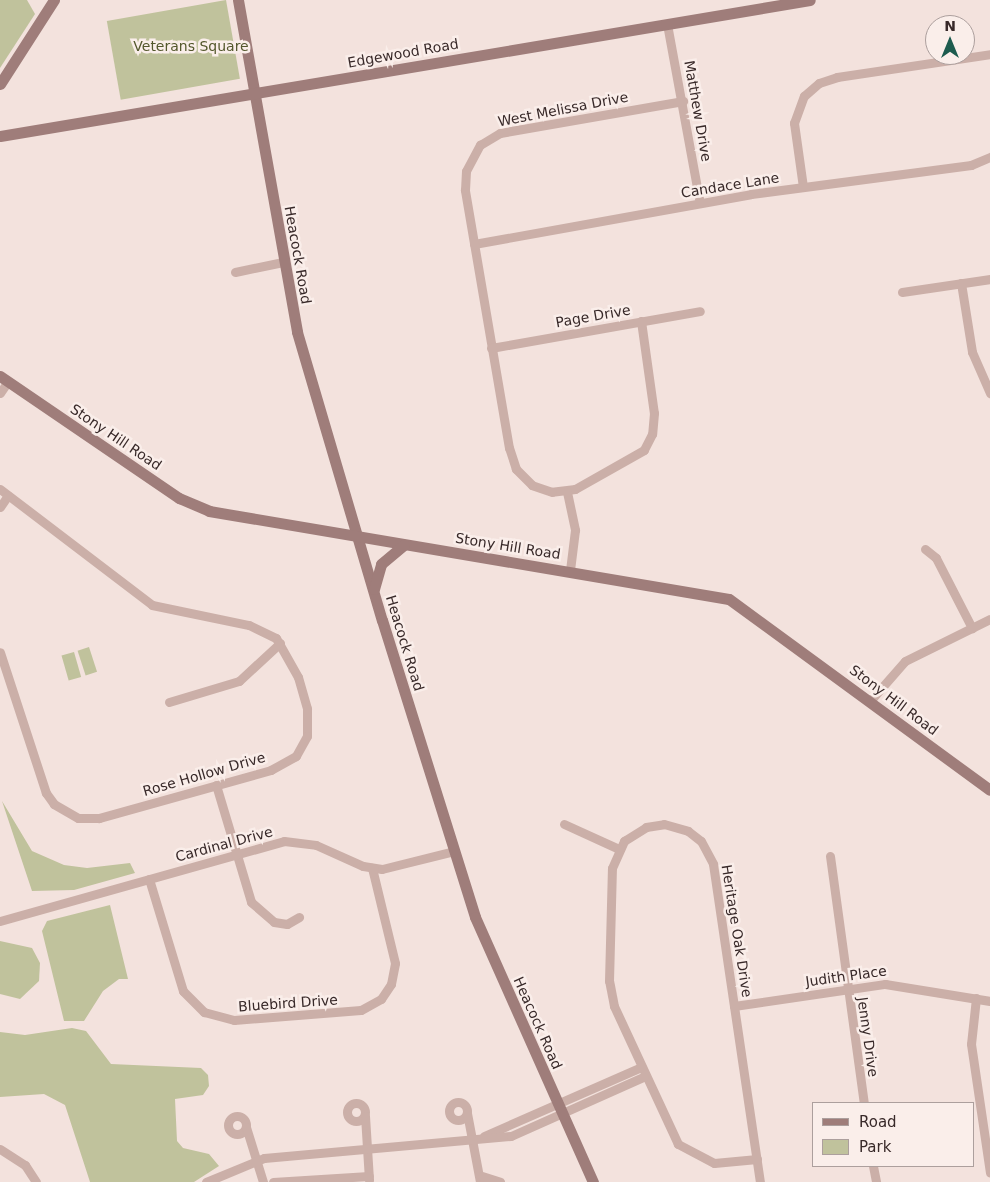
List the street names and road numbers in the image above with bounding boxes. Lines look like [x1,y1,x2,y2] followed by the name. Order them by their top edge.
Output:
[346,35,460,71] street label: Edgewood Road
[681,59,715,163] street label: Matthew Drive
[496,88,630,130] street label: West Melissa Drive
[680,169,780,201] street label: Candace Lane
[281,205,315,305] street label: Heacock Road
[554,301,632,331] street label: Page Drive
[67,400,165,474] street label: Stony Hill Road
[454,529,562,563] street label: Stony Hill Road
[382,593,428,693] street label: Heacock Road
[846,661,942,739] street label: Stony Hill Road
[141,748,267,800] street label: Rose Hollow Drive
[174,823,274,865] street label: Cardinal Drive
[718,863,756,999] street label: Heritage Oak Drive
[804,962,888,990] street label: Judith Place
[510,974,566,1072] street label: Heacock Road
[238,991,338,1015] street label: Bluebird Drive
[854,996,882,1078] street label: Jenny Drive

